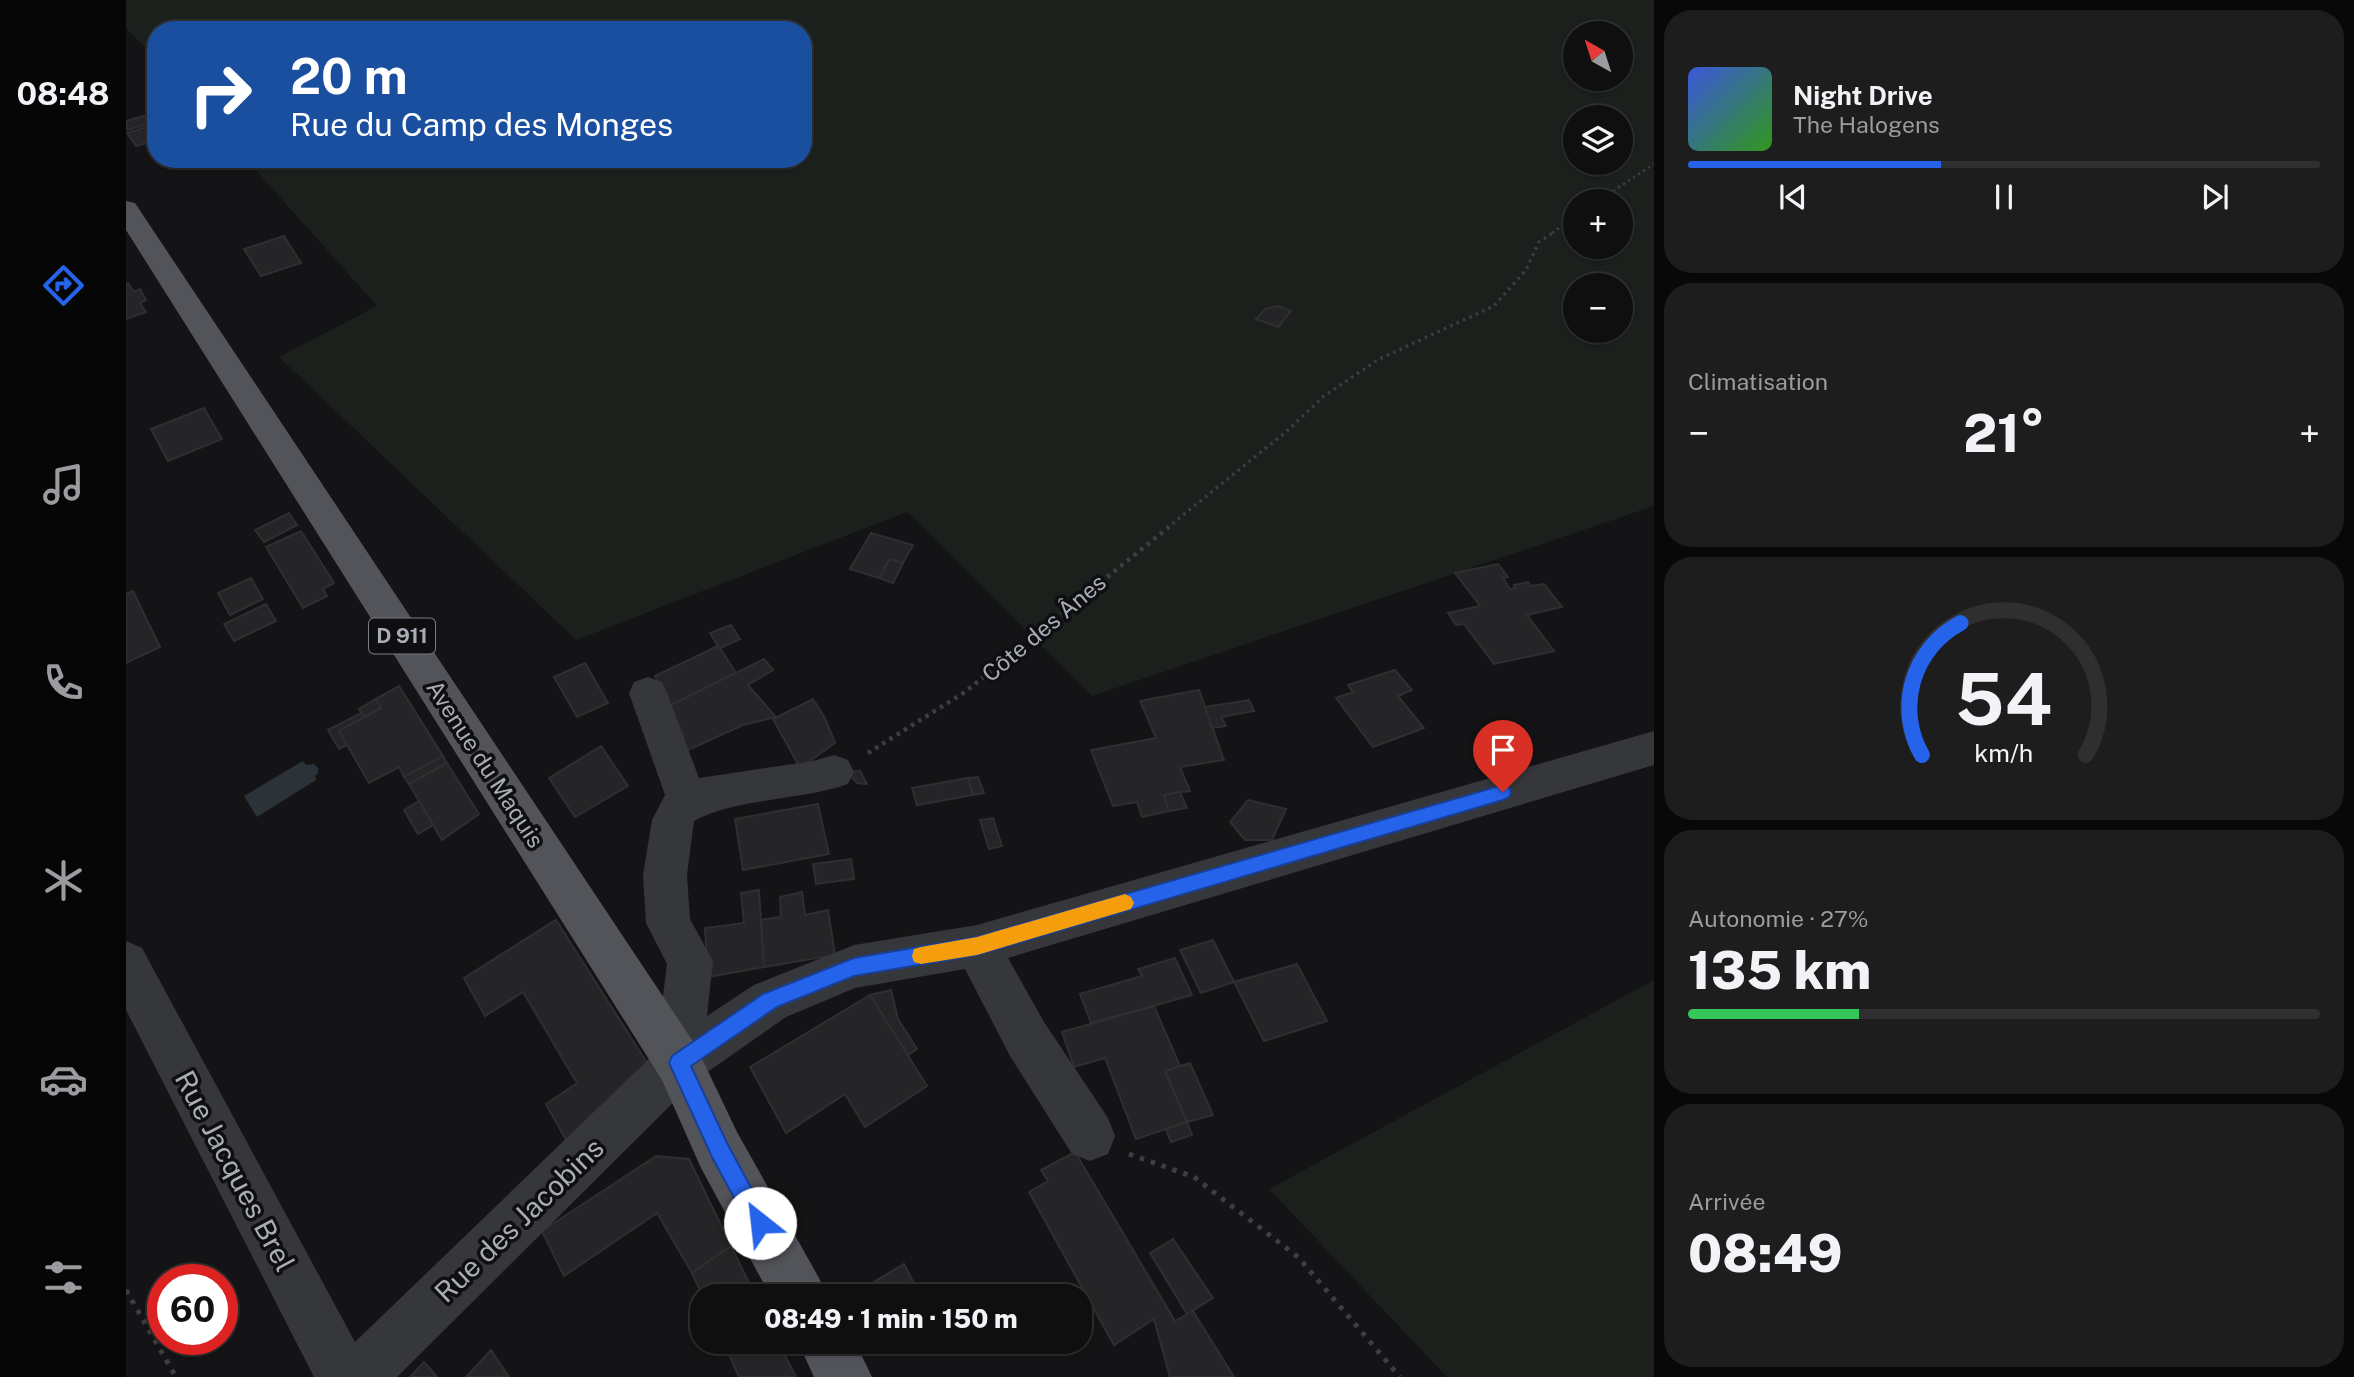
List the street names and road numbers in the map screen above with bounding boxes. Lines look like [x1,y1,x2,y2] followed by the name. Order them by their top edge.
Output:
[976,568,1111,687] street label: Côte des Ânes
[369,618,435,654] road number: D 911
[421,675,550,853] street label: Avenue du Maquis
[169,1065,302,1277] street label: Rue Jacques Brel
[427,1131,610,1309] street label: Rue des Jacobins

